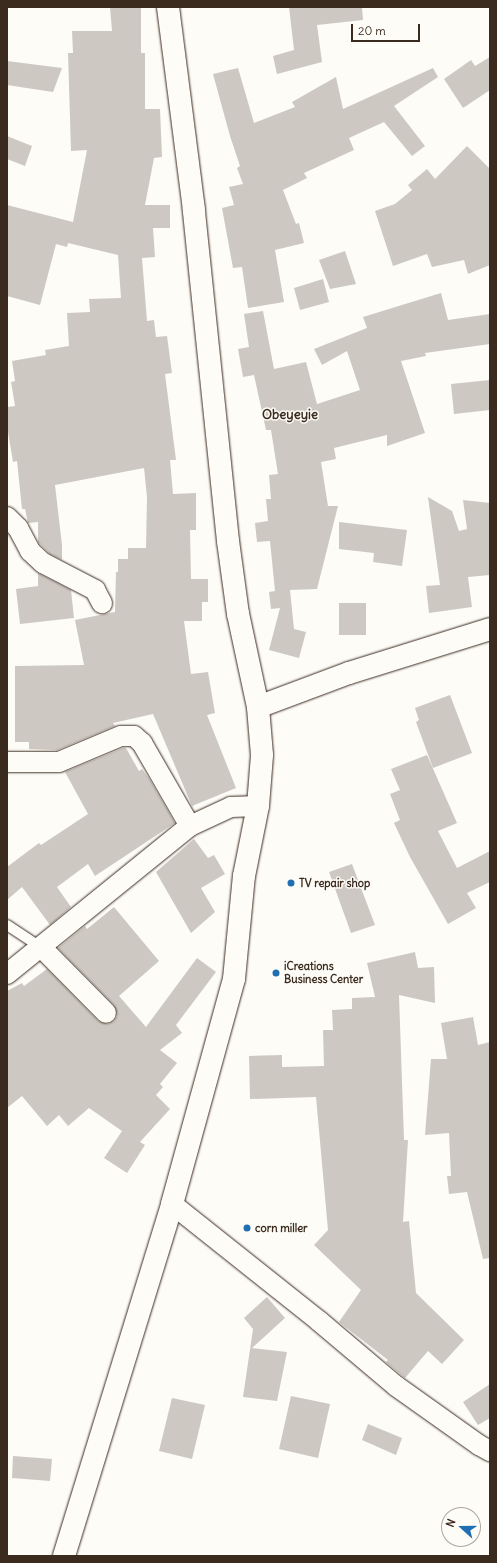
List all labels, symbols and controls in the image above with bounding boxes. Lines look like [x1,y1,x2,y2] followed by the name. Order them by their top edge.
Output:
[353,16,422,42] scale bar
[358,23,386,38] text: 20 m
[262,407,318,423] district label: Obeyeyie
[299,876,370,890] place label: TV repair shop
[286,878,296,888] marker: TV repair shop
[284,960,363,986] place label: iCreations Business Center
[271,968,281,978] marker: iCreations Business Center
[255,1221,308,1235] place label: corn miller
[242,1223,252,1233] marker: corn miller
[441,1507,481,1547] north arrow
[443,1517,459,1529] text: N

